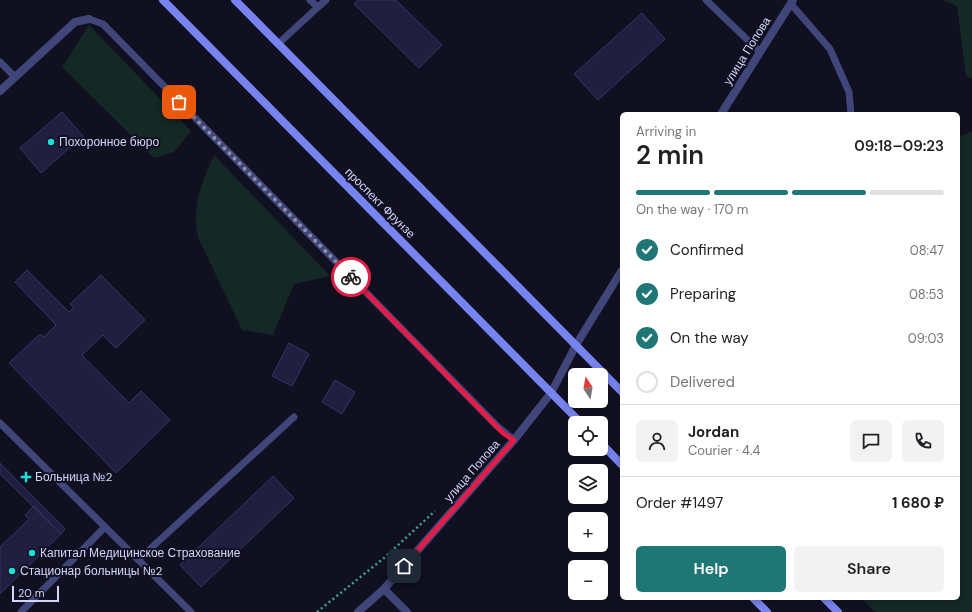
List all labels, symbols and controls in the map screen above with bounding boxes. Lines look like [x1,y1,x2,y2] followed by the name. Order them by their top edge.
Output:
[720,14,775,88] street label: улица Попова
[162,85,196,119] pin
[168,91,190,113] icon: bag
[636,123,696,140] text: Arriving in
[59,134,159,150] place label: Похоронное бюро
[854,136,944,156] text: 09:18–09:23
[46,137,56,147] marker: Похоронное бюро
[636,138,704,172] text: 2 min
[341,164,419,242] street label: проспект Фрунзе
[636,201,748,218] text: On the way · 170 m
[636,239,658,261] icon: check
[670,240,744,260] text: Confirmed
[910,242,944,259] text: 08:47
[331,257,371,297] courier
[340,266,362,288] icon: bike
[636,283,658,305] icon: check
[670,284,736,304] text: Preparing
[909,286,944,303] text: 08:53
[636,327,658,349] icon: check
[670,328,749,348] text: On the way
[908,330,944,347] text: 09:03
[568,368,608,408] north arrow
[568,368,608,600] map controls
[670,372,735,392] text: Delivered
[568,416,608,456] button: locate
[636,420,678,462] button: person
[850,420,892,462] button: chat
[902,420,944,462] button: phone
[688,422,739,442] text: Jordan
[441,436,504,506] street label: улица Попова
[688,442,760,459] text: Courier · 4.4
[568,464,608,504] button: layers
[35,469,112,485] place label: Больница №2
[20,471,32,483] marker: Больница №2
[636,493,723,513] text: Order #1497
[892,493,944,513] text: 1 680 ₽
[568,512,608,552] button: +
[40,545,241,561] place label: Капитал Медицинское Страхование
[636,546,786,592] button: Help
[794,546,944,592] button: Share
[27,548,37,558] marker: Капитал Медицинское Страхование
[387,549,421,583] pin
[393,555,415,577] icon: home
[568,560,608,600] button: −
[20,563,163,579] place label: Стационар больницы №2
[7,566,17,576] marker: Стационар больницы №2
[12,584,59,603] scale bar
[18,586,44,600] text: 20 m

